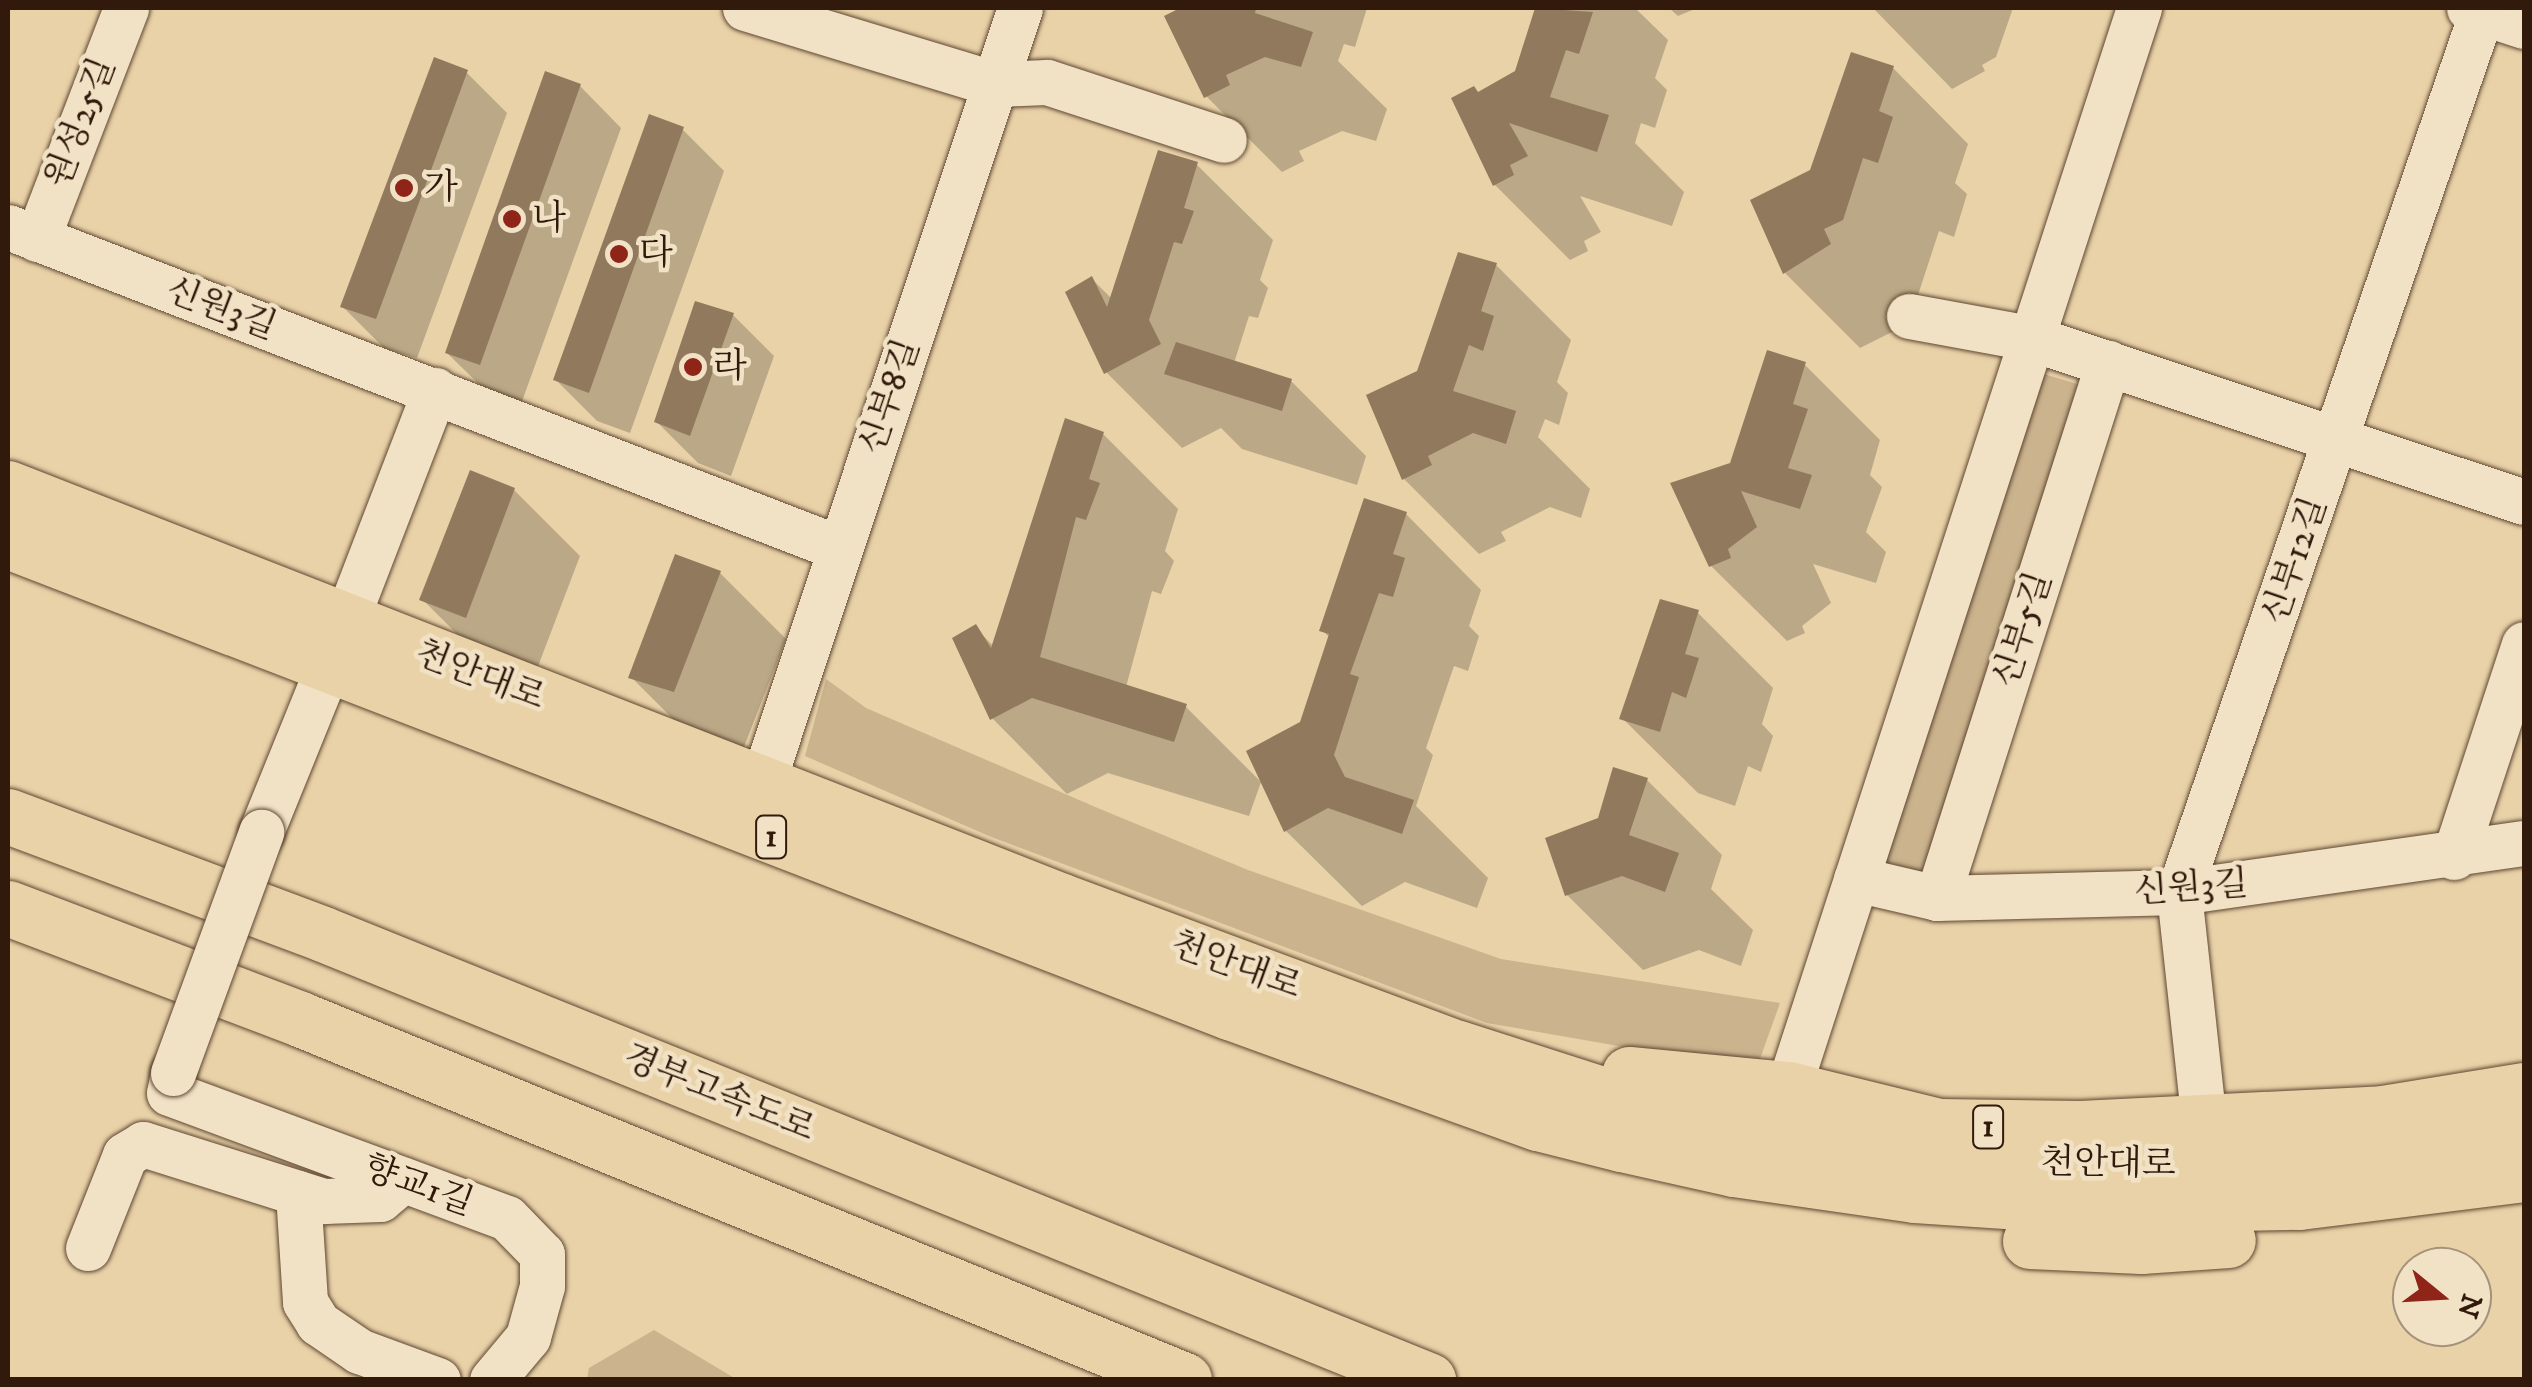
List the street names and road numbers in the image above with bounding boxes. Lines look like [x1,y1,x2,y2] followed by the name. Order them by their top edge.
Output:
[37,52,125,194] street label: 원성25길
[160,269,282,349] street label: 신원3길
[851,334,929,460] street label: 신부8길
[2254,492,2336,630] street label: 신부12길
[1985,567,2061,693] street label: 신부5길
[409,632,551,720] street label: 천안대로
[754,810,788,864] road number: 1
[2132,863,2250,913] street label: 신원3길
[1165,923,1307,1009] street label: 천안대로
[617,1037,821,1151] street label: 경부고속도로
[1970,1100,2006,1154] road number: 1
[2040,1142,2176,1186] street label: 천안대로
[357,1147,479,1225] street label: 향교1길

